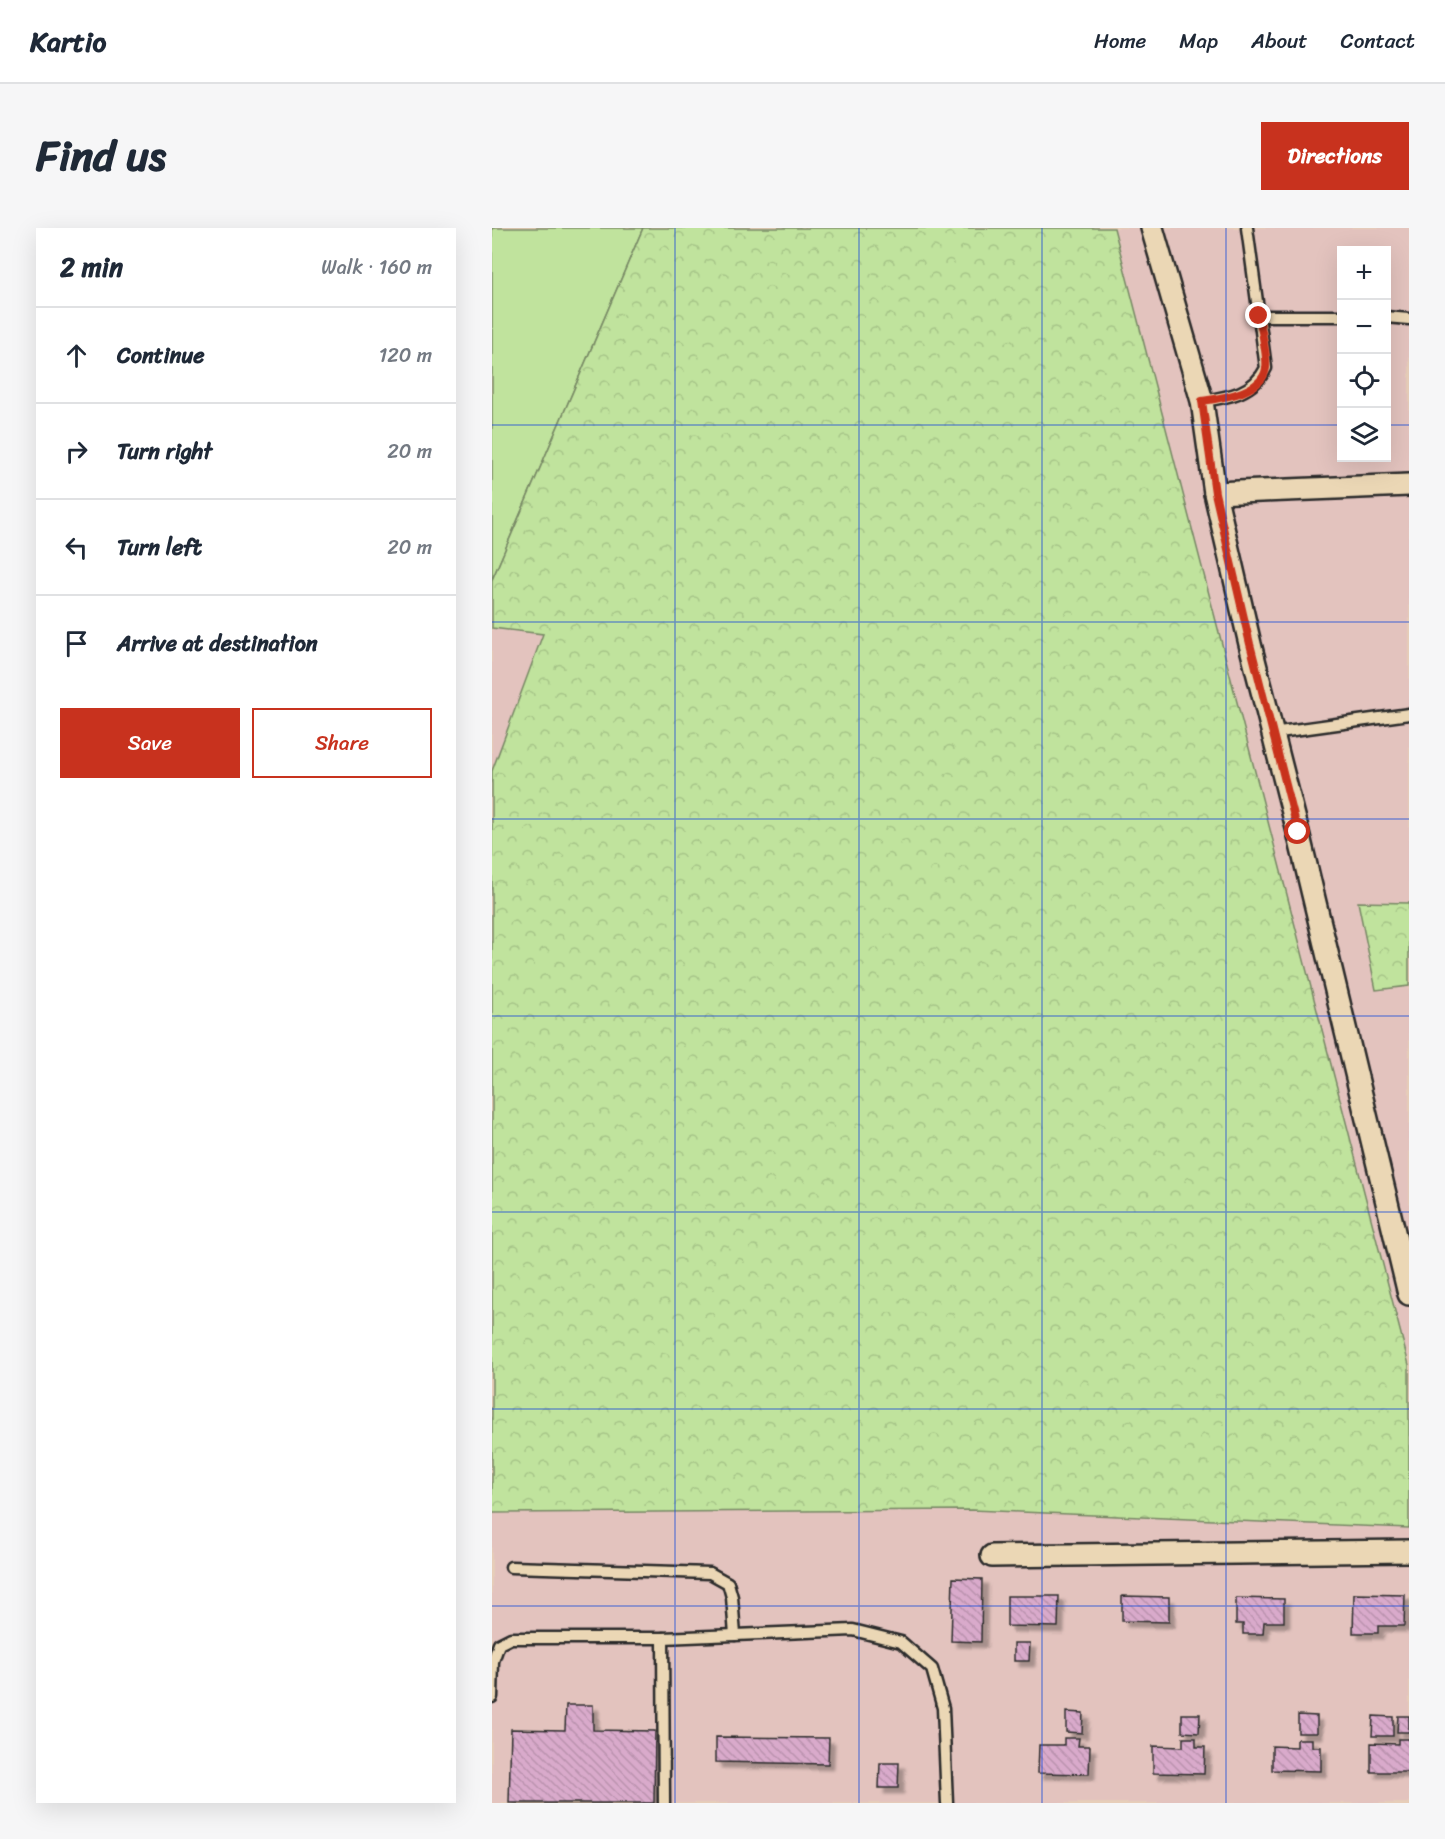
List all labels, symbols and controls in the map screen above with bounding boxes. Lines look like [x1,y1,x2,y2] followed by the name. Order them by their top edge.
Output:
[30,17,106,66] text: Kartio
[1094,22,1146,60] text: Home
[1179,22,1218,60] text: Map
[1251,22,1308,60] text: About
[1341,22,1415,60] text: Contact
[36,119,166,193] text: Find us
[1261,122,1409,190] button: Directions
[60,244,123,290] text: 2 min
[1337,246,1391,462] map controls
[1337,246,1391,300] button: +
[321,250,432,285] text: Walk · 160 m
[1337,300,1391,354] button: −
[1245,302,1271,328] route end
[117,336,205,375] text: Continue
[379,338,432,373] text: 120 m
[60,339,93,372] icon: ahead
[1337,354,1391,408] button: locate
[1337,408,1391,462] button: layers
[117,432,212,471] text: Turn right
[387,434,432,469] text: 20 m
[60,435,93,468] icon: right
[117,528,202,567] text: Turn left
[387,530,432,565] text: 20 m
[60,531,93,564] icon: left
[117,624,318,663] text: Arrive at destination
[60,627,93,660] icon: arrive
[60,708,240,778] button: Save
[252,708,432,778] button: Share
[1284,818,1310,844] route start

